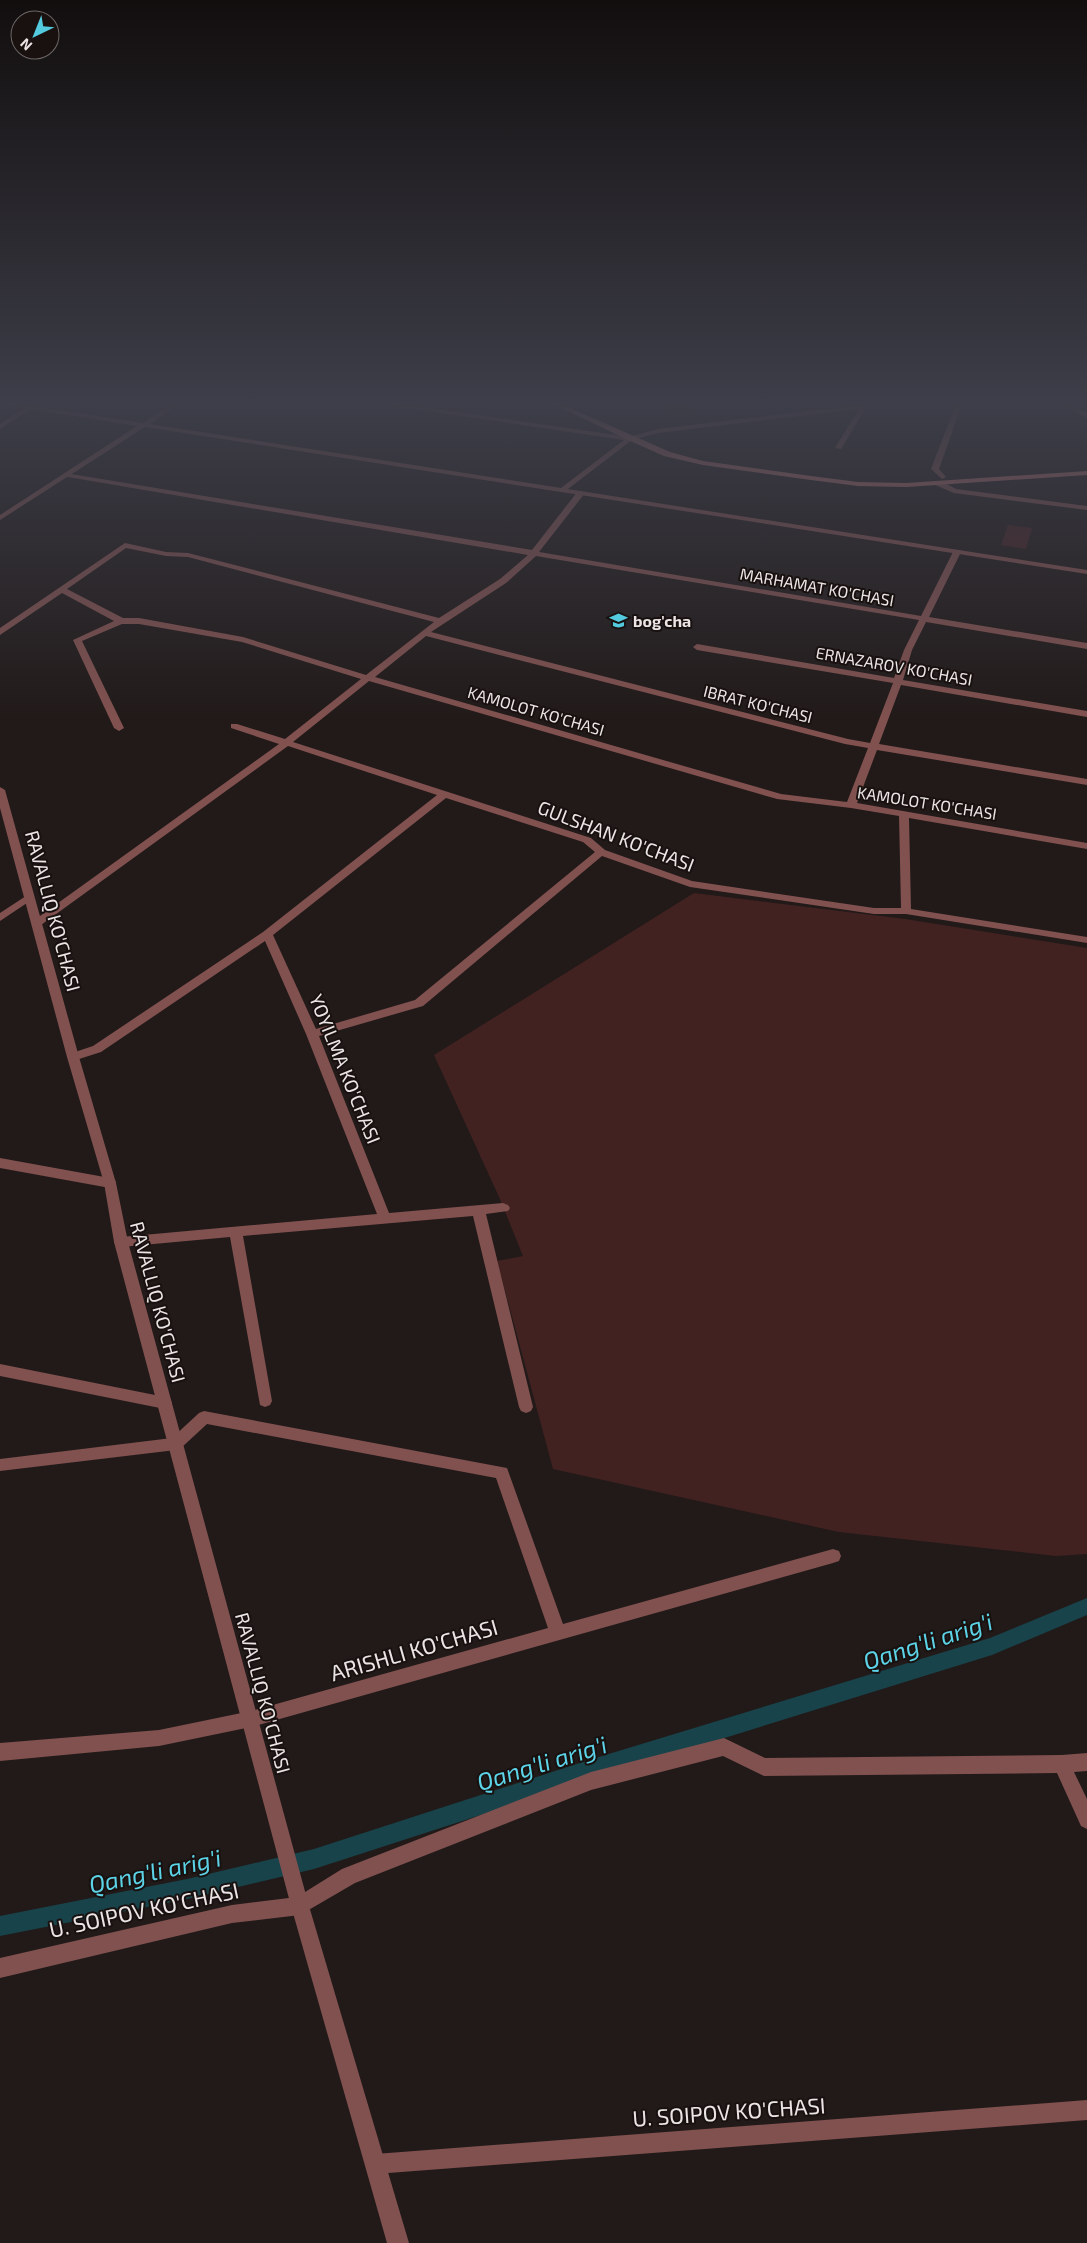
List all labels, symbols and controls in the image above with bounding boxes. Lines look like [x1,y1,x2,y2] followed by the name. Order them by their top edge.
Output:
[10,10,60,60] north arrow
[16,35,35,55] text: N
[739,564,896,609] street label: MARHAMAT KO'CHASI
[609,611,629,631] school or university icon: bog'cha
[633,611,691,630] place label: bog'cha
[814,642,974,689] street label: ERNAZAROV KO'CHASI
[702,681,815,726] street label: IBRAT KO'CHASI
[466,682,607,739] street label: KAMOLOT KO'CHASI
[856,782,998,823] street label: KAMOLOT KO'CHASI
[535,795,698,876] street label: GULSHAN KO'CHASI
[21,828,86,994] street label: RAVALLIQ KO'CHASI
[305,991,386,1147] street label: YOYILMA KO'CHASI
[126,1219,191,1385] street label: RAVALLIQ KO'CHASI
[859,1606,996,1675] water label: Qang'li arig'i
[231,1610,296,1776] street label: RAVALLIQ KO'CHASI
[327,1613,500,1685] street label: ARISHLI KO'CHASI
[473,1729,610,1796] water label: Qang'li arig'i
[86,1842,224,1899] water label: Qang'li arig'i
[47,1876,241,1942] street label: U. SOIPOV KO'CHASI
[632,2091,826,2131] street label: U. SOIPOV KO'CHASI

